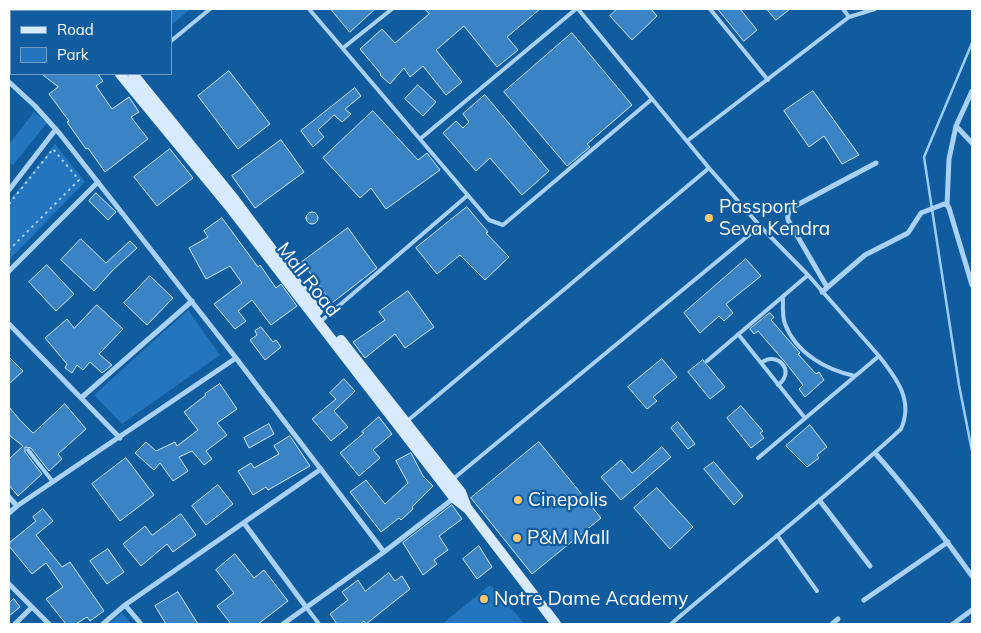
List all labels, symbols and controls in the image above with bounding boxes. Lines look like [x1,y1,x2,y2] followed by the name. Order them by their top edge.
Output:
[10,10,172,75] legend
[57,20,94,39] text: Road
[57,45,89,64] text: Park
[719,196,830,240] place label: Passport Seva Kendra
[703,212,715,224] marker: Passport Seva Kendra
[272,238,344,322] street label: Mall Road
[528,489,608,511] place label: Cinepolis
[512,494,524,506] marker: Cinepolis
[527,527,610,549] place label: P&M Mall
[511,532,523,544] marker: P&M Mall
[494,588,688,610] place label: Notre Dame Academy
[478,593,490,605] marker: Notre Dame Academy

